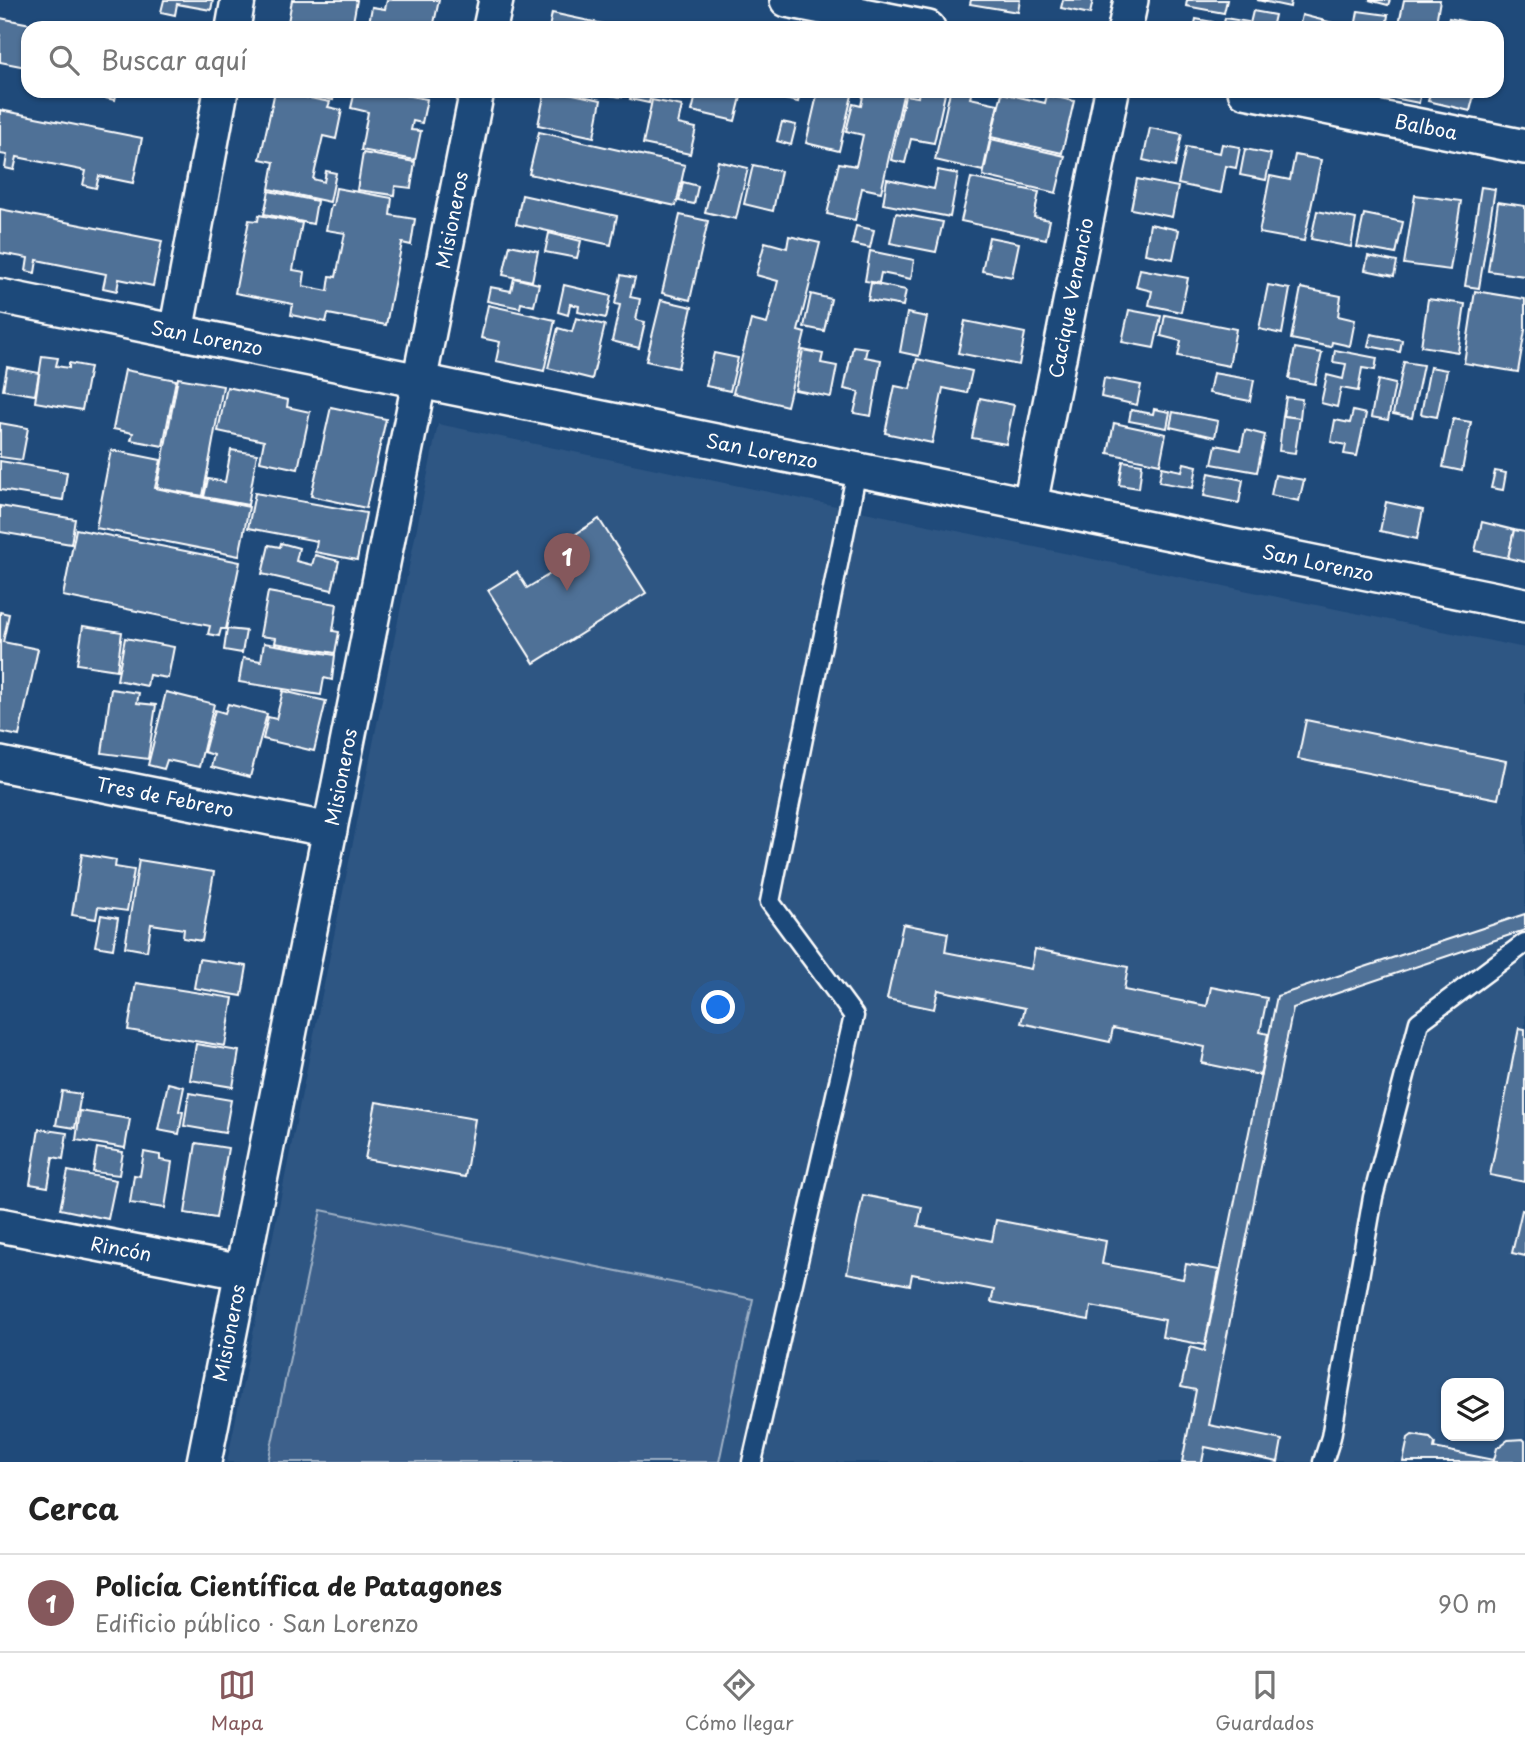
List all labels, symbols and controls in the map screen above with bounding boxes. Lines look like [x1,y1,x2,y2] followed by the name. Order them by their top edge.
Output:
[21,21,1504,98] search box
[101,40,247,79] text: Buscar aquí
[45,41,83,79] icon: search
[1392,106,1460,146] street label: Balboa
[428,169,474,271] street label: Misioneros
[1041,215,1099,380] street label: Cacique Venancio
[149,312,265,362] street label: San Lorenzo
[704,425,820,475] street label: San Lorenzo
[544,533,590,591] pin: 1
[1260,537,1377,587] street label: San Lorenzo
[317,726,363,828] street label: Misioneros
[94,769,236,823] street label: Tres de Febrero
[701,990,735,1024] your location
[88,1228,154,1268] street label: Rincón
[205,1282,251,1384] street label: Misioneros
[1441,1378,1504,1441] map controls
[1441,1378,1504,1441] button: layers
[28,1485,119,1530] text: Cerca
[95,1566,502,1605] text: Policía Científica de Patagones
[46,1586,57,1621] text: 1
[1438,1586,1497,1621] text: 90 m
[95,1605,419,1640] text: Edificio público · San Lorenzo
[211,1666,263,1736] tab: Mapa
[685,1666,794,1736] tab: Cómo llegar
[1215,1666,1314,1736] tab: Guardados

